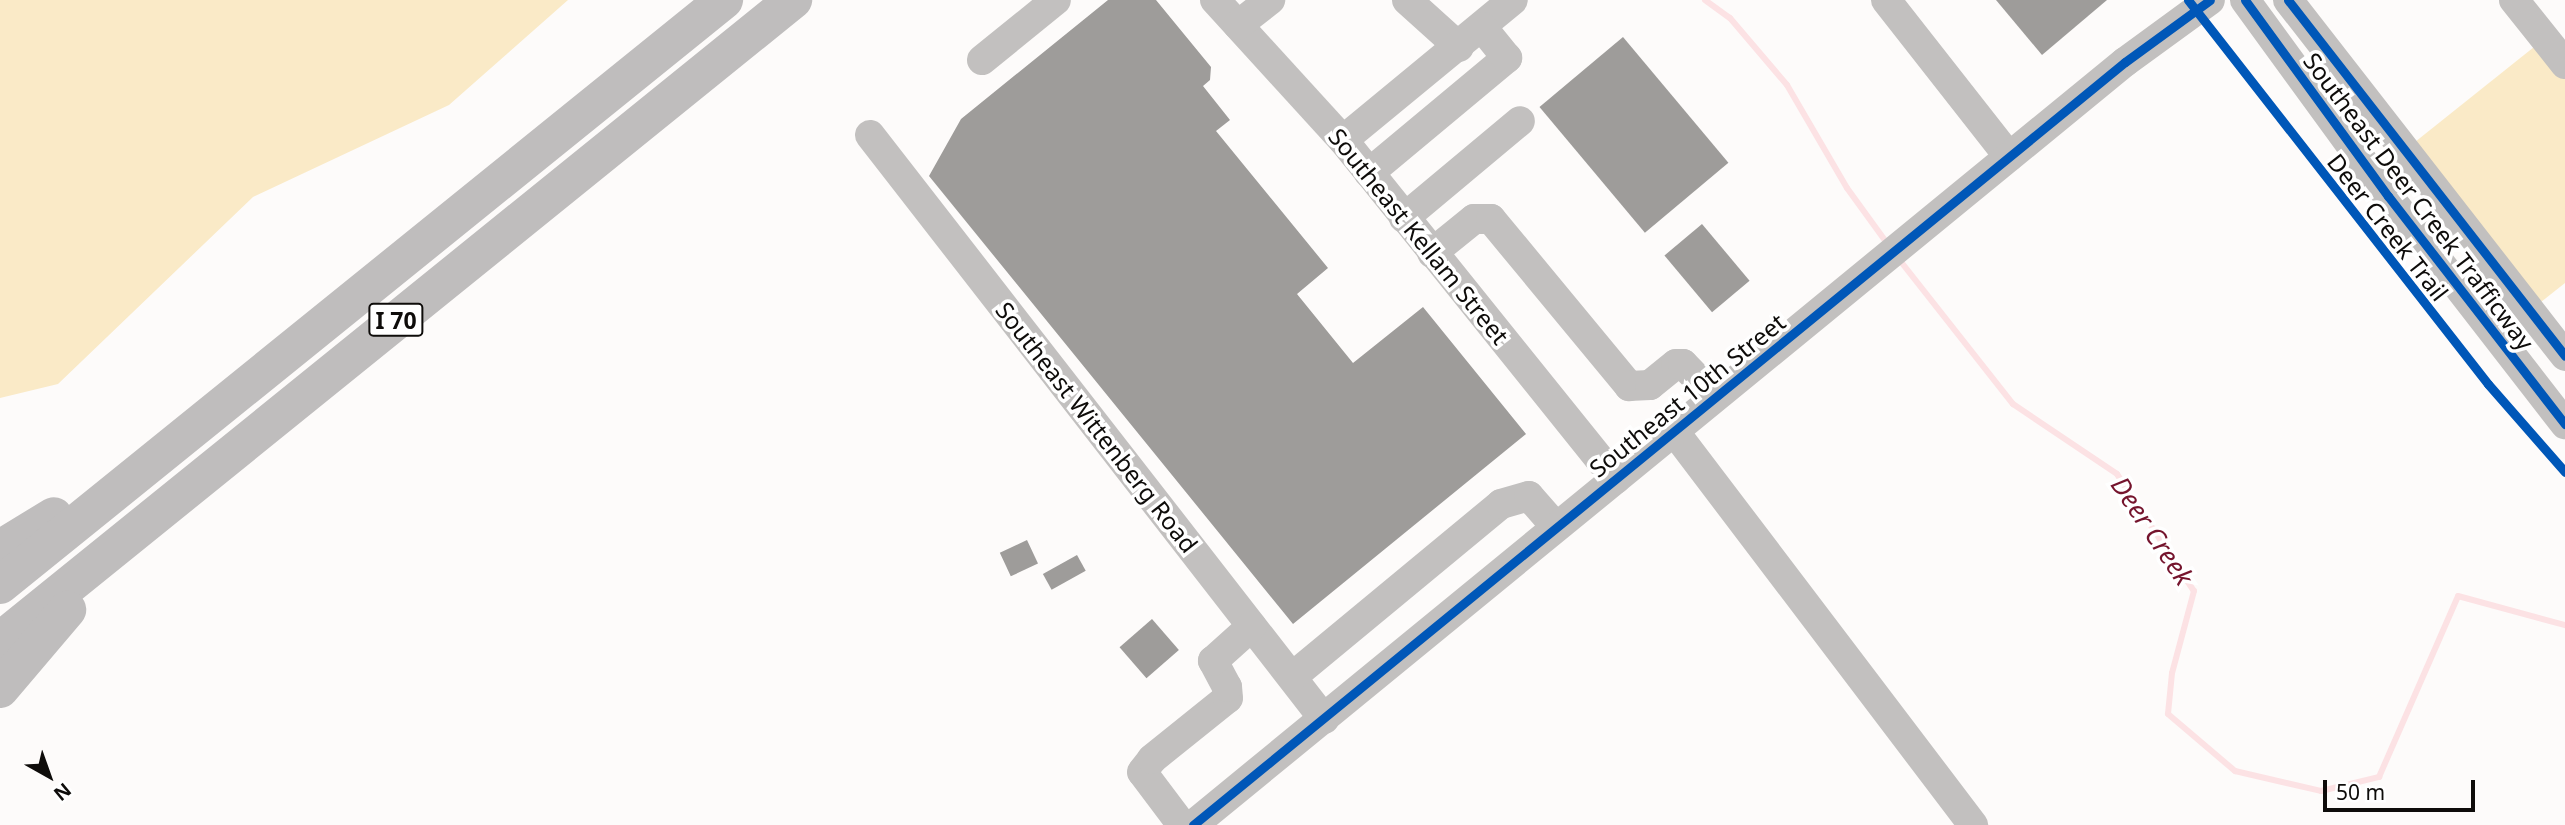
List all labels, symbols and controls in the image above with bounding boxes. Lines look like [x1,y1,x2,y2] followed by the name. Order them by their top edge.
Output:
[2298,47,2540,355] street label: Southeast Deer Creek Trafficway
[1323,122,1515,350] street label: Southeast Kellam Street
[2322,148,2454,306] street label: Deer Creek Trail
[990,296,1204,558] street label: Southeast Wittenberg Road
[368,300,424,340] road number: I 70
[1583,307,1791,483] street label: Southeast 10th Street
[2104,471,2200,591] water label: Deer Creek
[14,741,84,811] north arrow
[2327,766,2479,810] scale bar
[48,777,77,807] text: N
[2336,778,2385,806] text: 50 m

